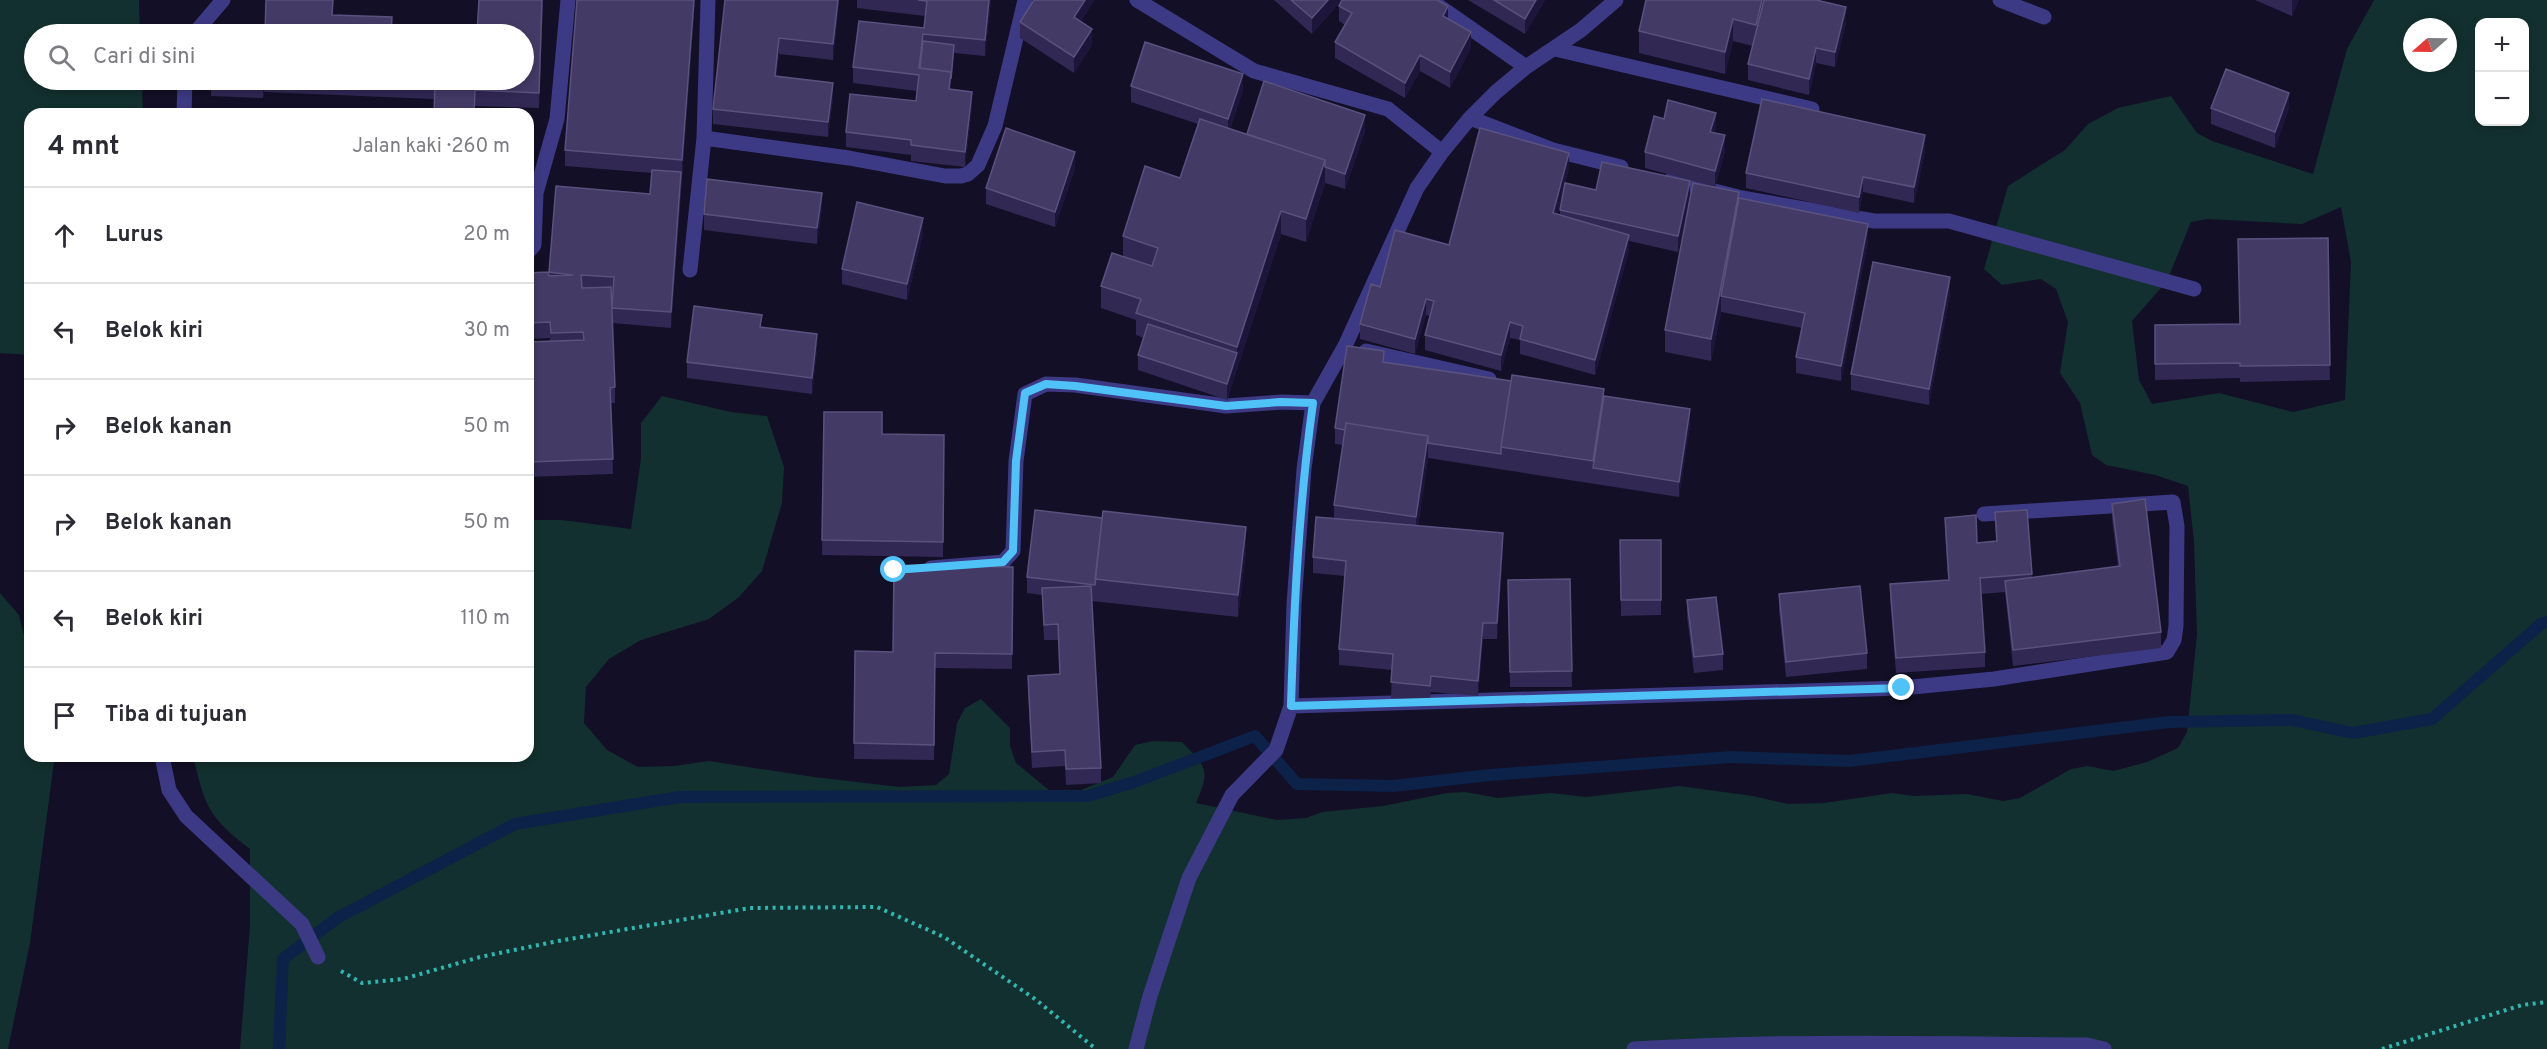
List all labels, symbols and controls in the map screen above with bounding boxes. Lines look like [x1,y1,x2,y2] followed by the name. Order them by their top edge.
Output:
[2403,18,2457,72] north arrow
[2475,18,2529,126] map controls
[2475,18,2529,72] button: +
[24,24,534,90] search box
[45,41,78,74] icon: search
[93,44,195,71] text: Cari di sini
[2475,72,2529,126] button: −
[48,131,119,164] text: 4 mnt
[352,134,510,160] text: Jalan kaki · 260 m
[48,219,81,252] icon: ahead
[105,222,164,249] text: Lurus
[463,222,510,248] text: 20 m
[48,315,81,348] icon: left
[105,318,203,345] text: Belok kiri
[464,318,510,344] text: 30 m
[48,411,81,444] icon: right
[105,414,232,441] text: Belok kanan
[463,414,510,440] text: 50 m
[48,507,81,540] icon: right
[105,510,232,537] text: Belok kanan
[463,510,510,536] text: 50 m
[880,556,906,582] route start
[48,603,81,636] icon: left
[105,606,203,633] text: Belok kiri
[461,606,510,632] text: 110 m
[1888,674,1914,700] route end
[48,699,81,732] icon: arrive
[105,702,247,729] text: Tiba di tujuan

